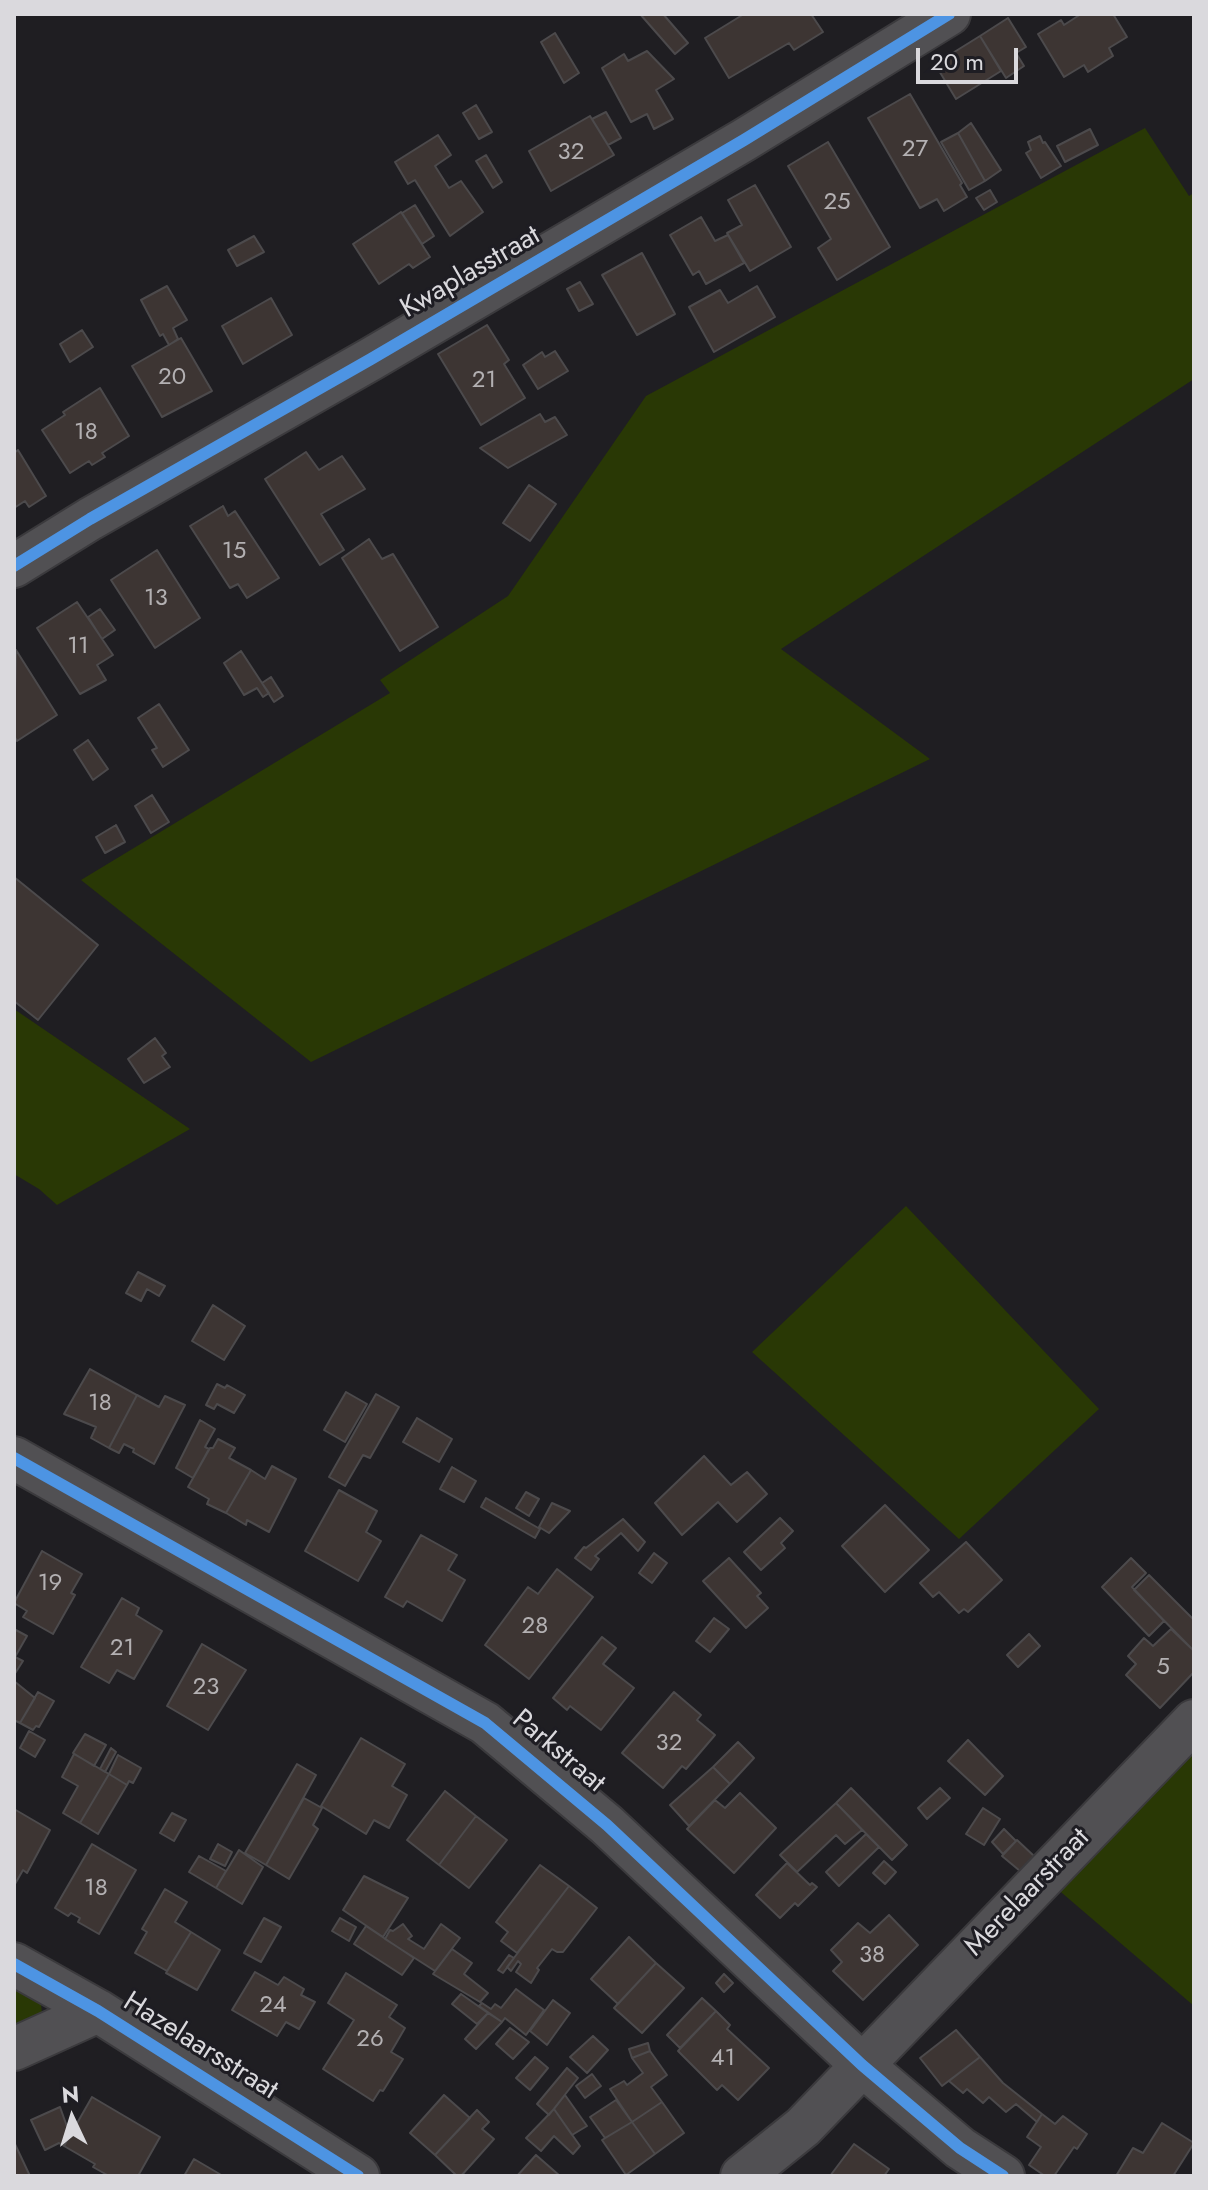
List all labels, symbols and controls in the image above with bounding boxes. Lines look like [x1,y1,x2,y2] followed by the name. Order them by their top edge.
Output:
[920,32,1022,82] scale bar
[930,44,984,79] text: 20 m
[902,136,928,164] house number: 27
[558,139,584,167] house number: 32
[823,189,851,217] house number: 25
[395,220,547,326] street label: Kwaplasstraat
[158,364,186,392] house number: 20
[472,367,496,395] house number: 21
[74,419,98,447] house number: 18
[222,538,246,566] house number: 15
[144,585,168,613] house number: 13
[67,633,89,661] house number: 11
[88,1390,112,1418] house number: 18
[38,1570,62,1598] house number: 19
[522,1613,548,1641] house number: 28
[110,1635,134,1663] house number: 21
[1156,1654,1170,1682] house number: 5
[193,1674,219,1702] house number: 23
[505,1703,611,1801] street label: Parkstraat
[656,1730,682,1758] house number: 32
[959,1822,1097,1964] street label: Merelaarstraat
[84,1875,108,1903] house number: 18
[859,1942,885,1970] house number: 38
[117,1986,283,2108] street label: Hazelaarsstraat
[259,1992,287,2020] house number: 24
[356,2026,384,2054] house number: 26
[711,2045,735,2073] house number: 41
[60,2077,80,2111] text: N
[32,2078,112,2158] north arrow

